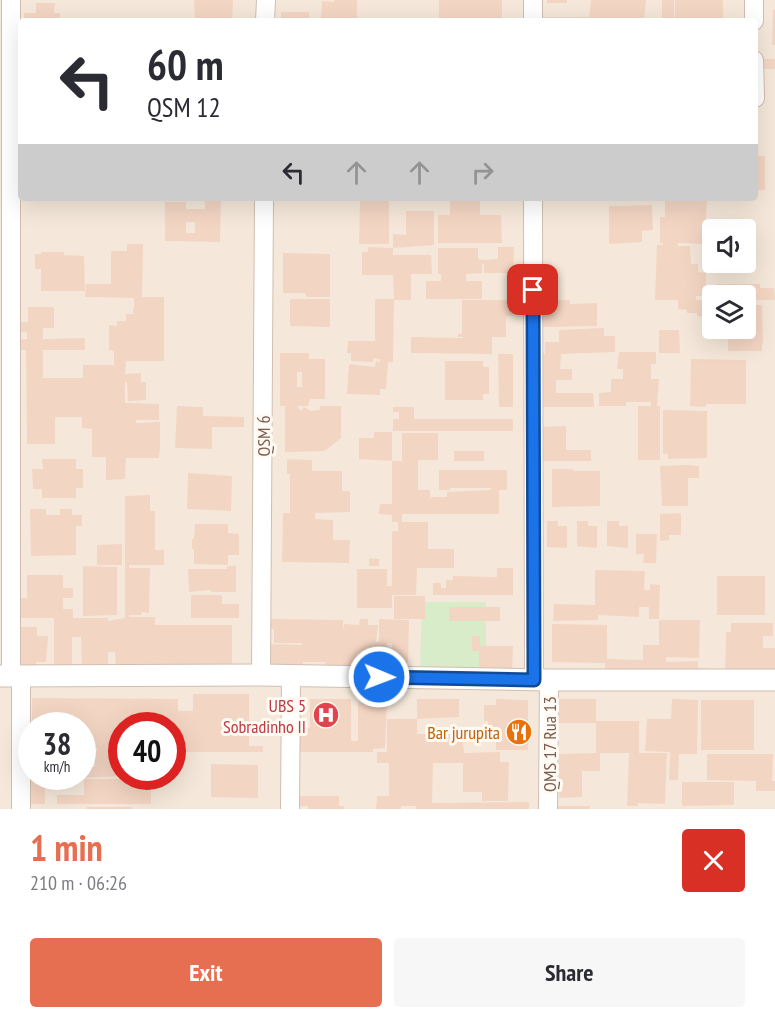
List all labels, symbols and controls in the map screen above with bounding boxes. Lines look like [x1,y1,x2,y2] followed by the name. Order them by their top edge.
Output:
[147,37,224,92] text: 60 m
[48,42,126,120] icon: left
[147,90,221,124] text: QSM 12
[277,156,310,189] icon: left
[340,156,373,189] icon: ahead
[403,156,436,189] icon: ahead
[466,156,499,189] icon: right
[702,219,756,339] map controls
[702,219,756,273] button: sound
[507,264,558,315] pin
[516,273,549,306] icon: arrive
[702,285,756,339] button: layers
[252,416,275,456] street label: QSM 6
[347,645,411,709] position arrow
[223,694,306,738] place label: UBS 5 Sobradinho II
[538,696,561,792] street label: QMS 17 Rua 13
[311,700,341,730] hospital icon: UBS 5 Sobradinho II
[108,712,186,790] speed limit sign: 40
[504,717,534,747] restaurant icon: Bar jurupita
[427,721,500,744] place label: Bar jurupita
[43,724,71,763] text: 38
[44,757,70,776] text: km/h
[30,824,103,871] text: 1 min
[682,829,745,892] button: close
[30,870,127,896] text: 210 m · 06:26
[30,938,382,1007] button: Exit
[394,938,745,1007] button: Share

